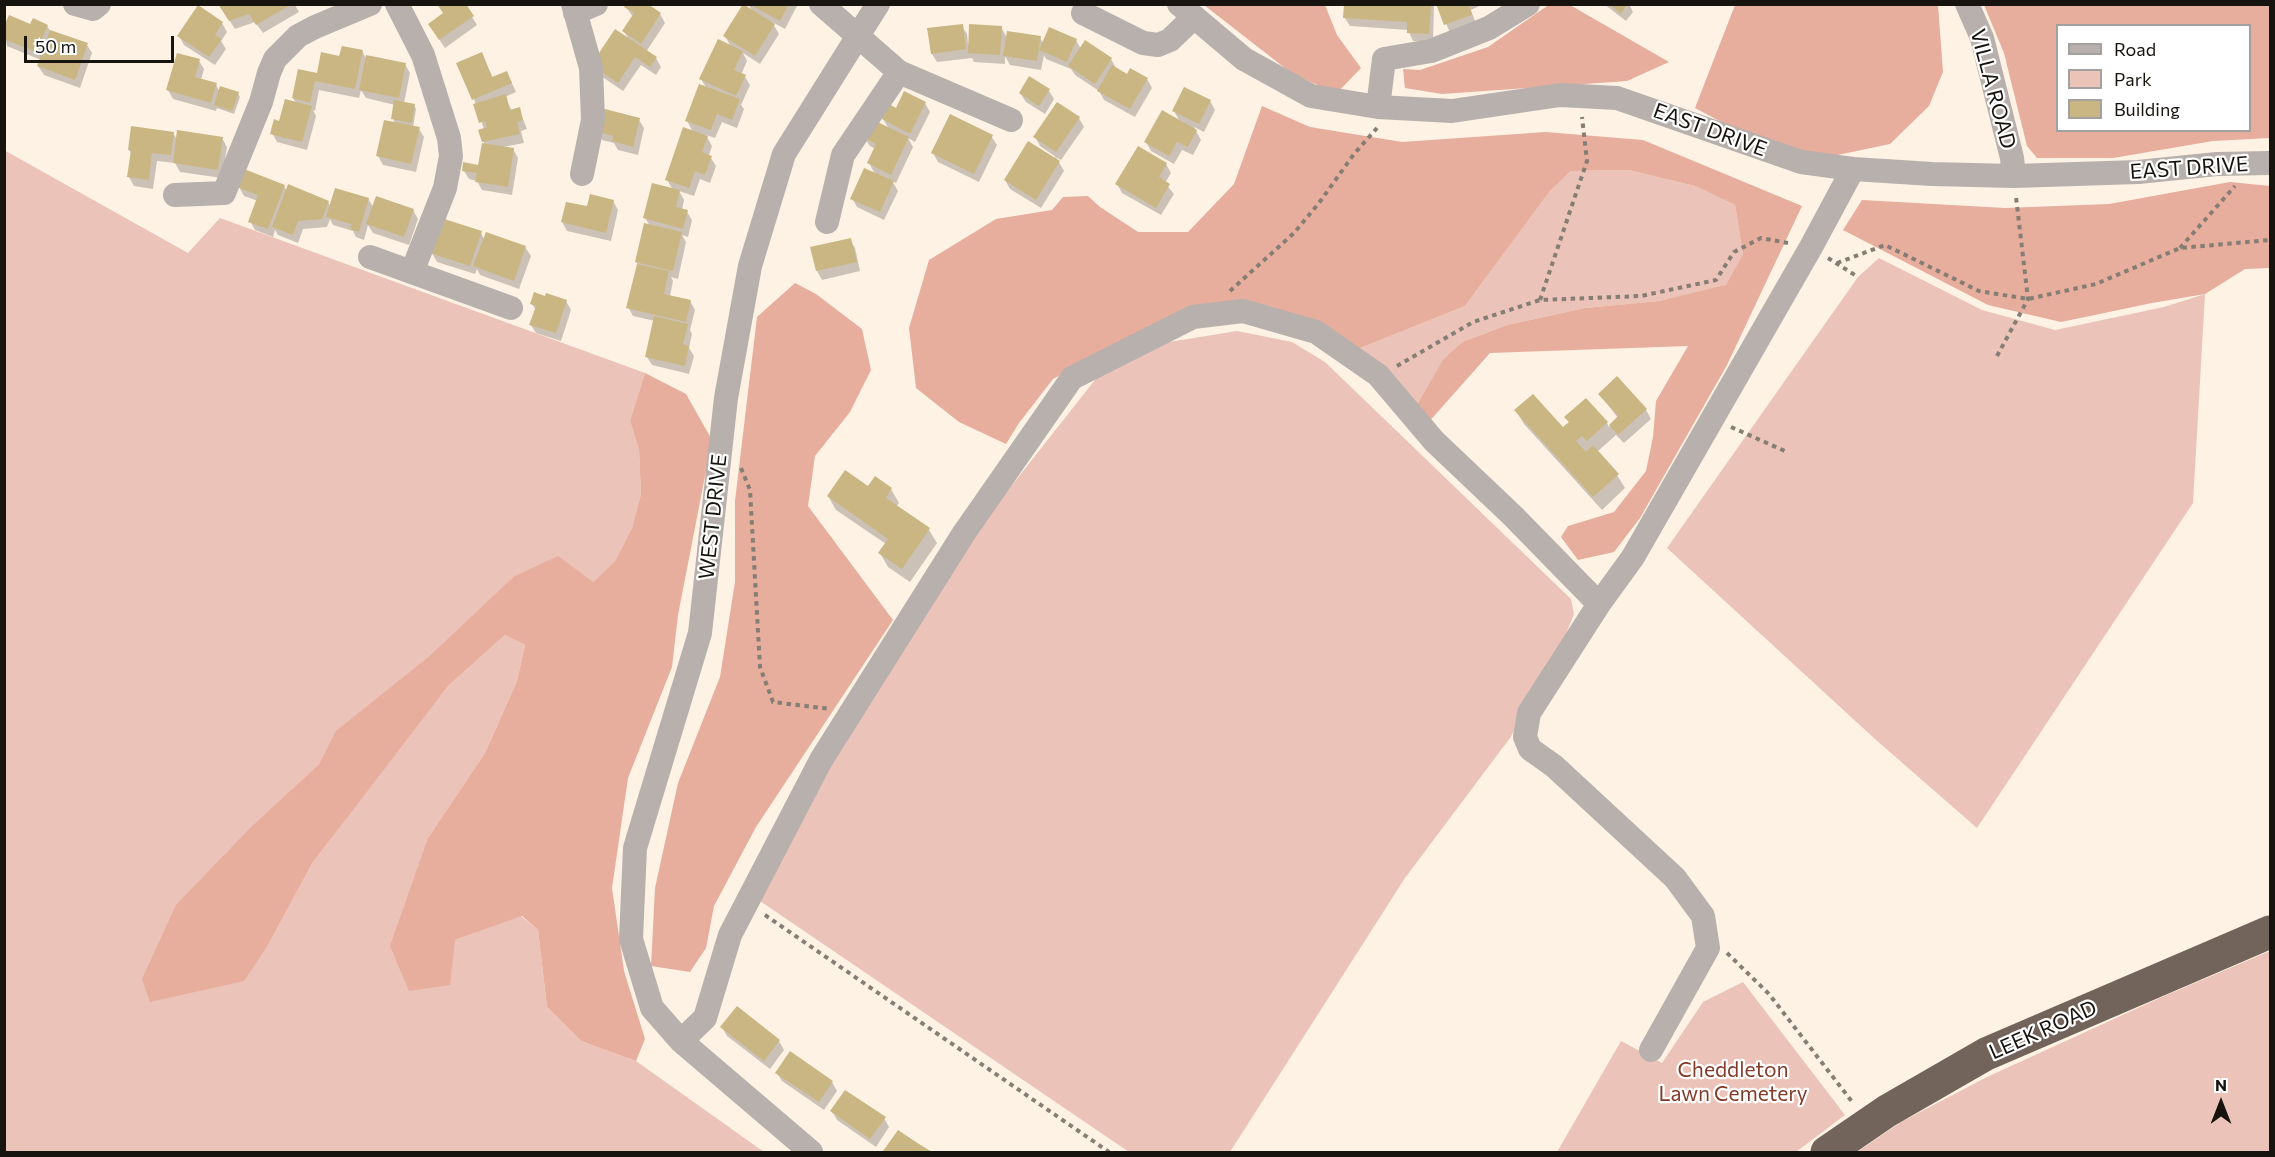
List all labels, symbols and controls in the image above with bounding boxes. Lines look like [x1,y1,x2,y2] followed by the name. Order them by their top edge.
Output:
[27,24,177,62] scale bar
[2056,24,2251,132] legend
[1965,26,2021,152] street label: VILLA ROAD
[35,35,76,57] text: 50 m
[2114,38,2156,60] text: Road
[2114,68,2152,90] text: Park
[1650,98,1770,162] street label: EAST DRIVE
[2114,98,2180,120] text: Building
[2129,151,2249,185] street label: EAST DRIVE
[694,453,732,581] street label: WEST DRIVE
[1985,995,2101,1065] street label: LEEK ROAD
[1658,1057,1808,1107] park label: Cheddleton Lawn Cemetery
[2191,1073,2251,1133] north arrow
[2215,1075,2227,1094] text: N

